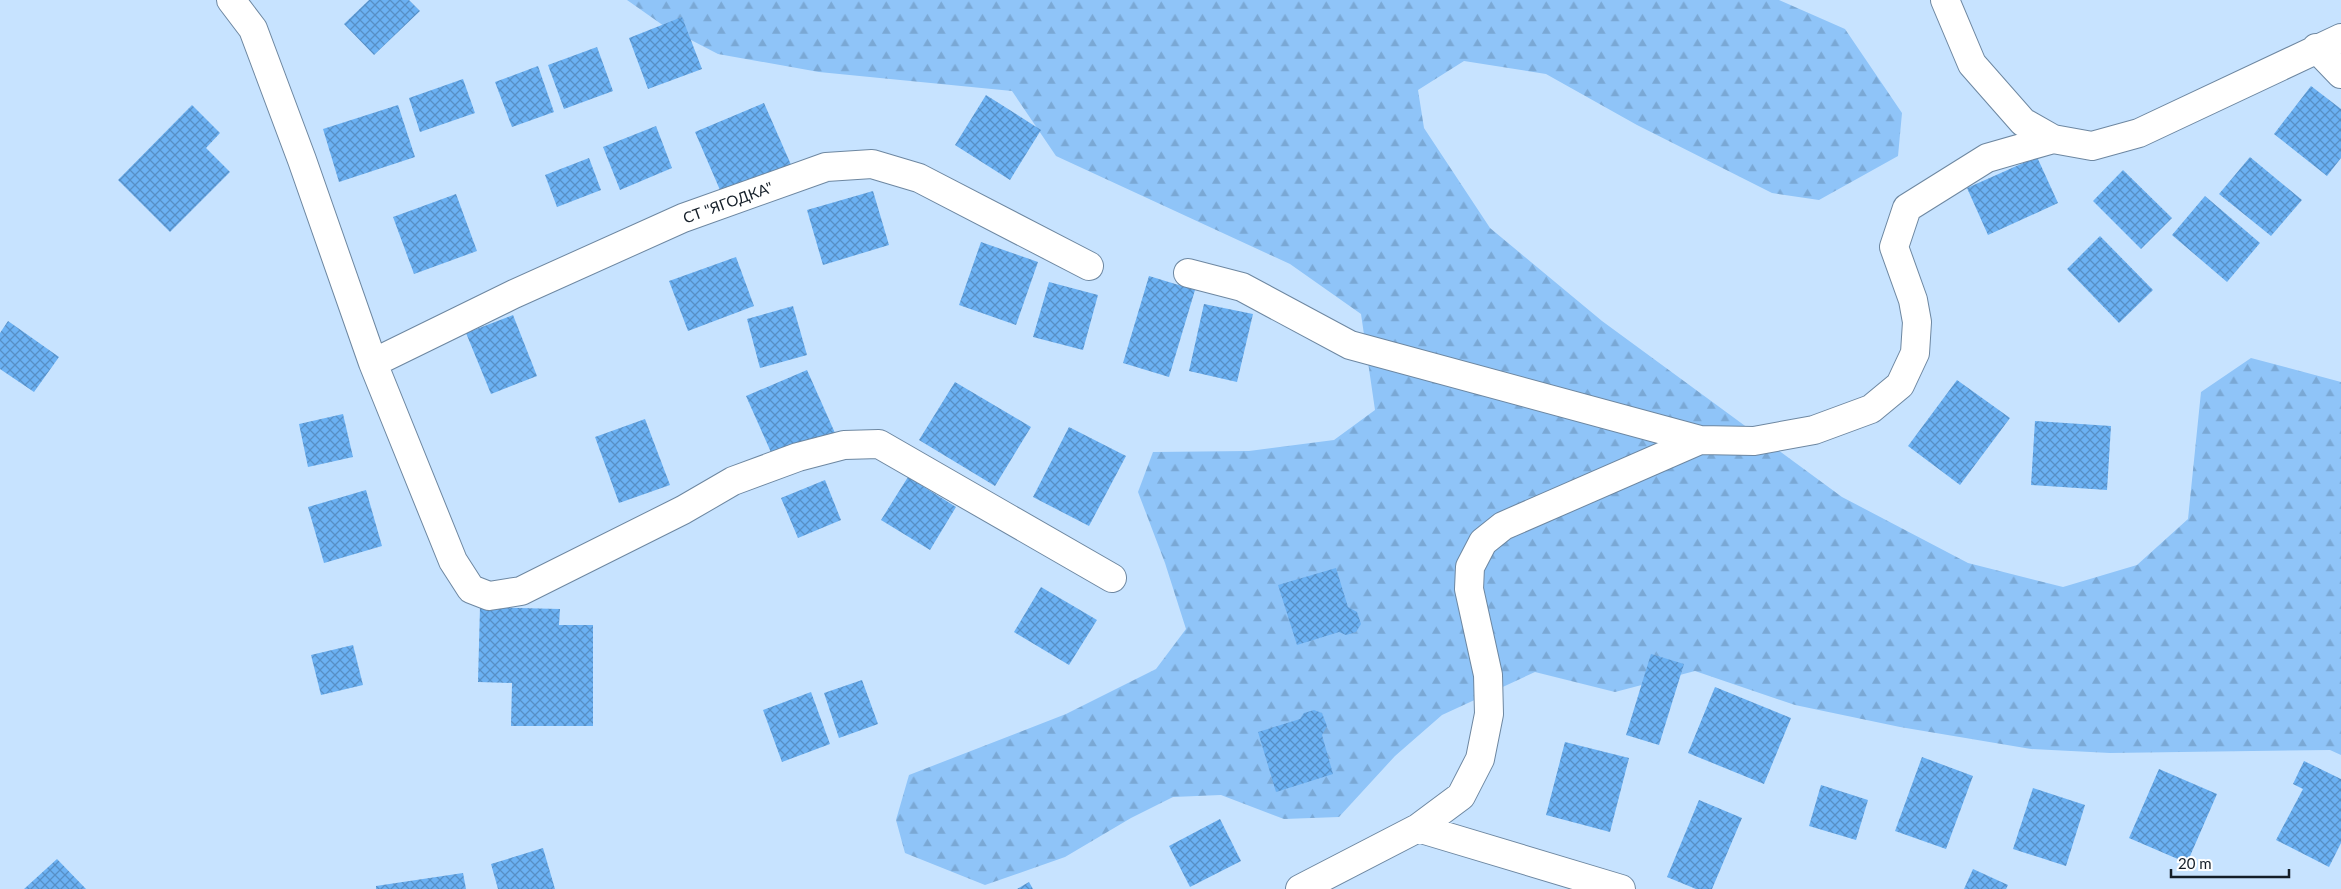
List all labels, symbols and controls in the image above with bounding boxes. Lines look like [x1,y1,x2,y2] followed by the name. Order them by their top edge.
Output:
[680,178,775,227] street label: СТ "ЯГОДКА"
[2171,846,2288,878] scale bar
[2178,854,2212,872] text: 20 m

